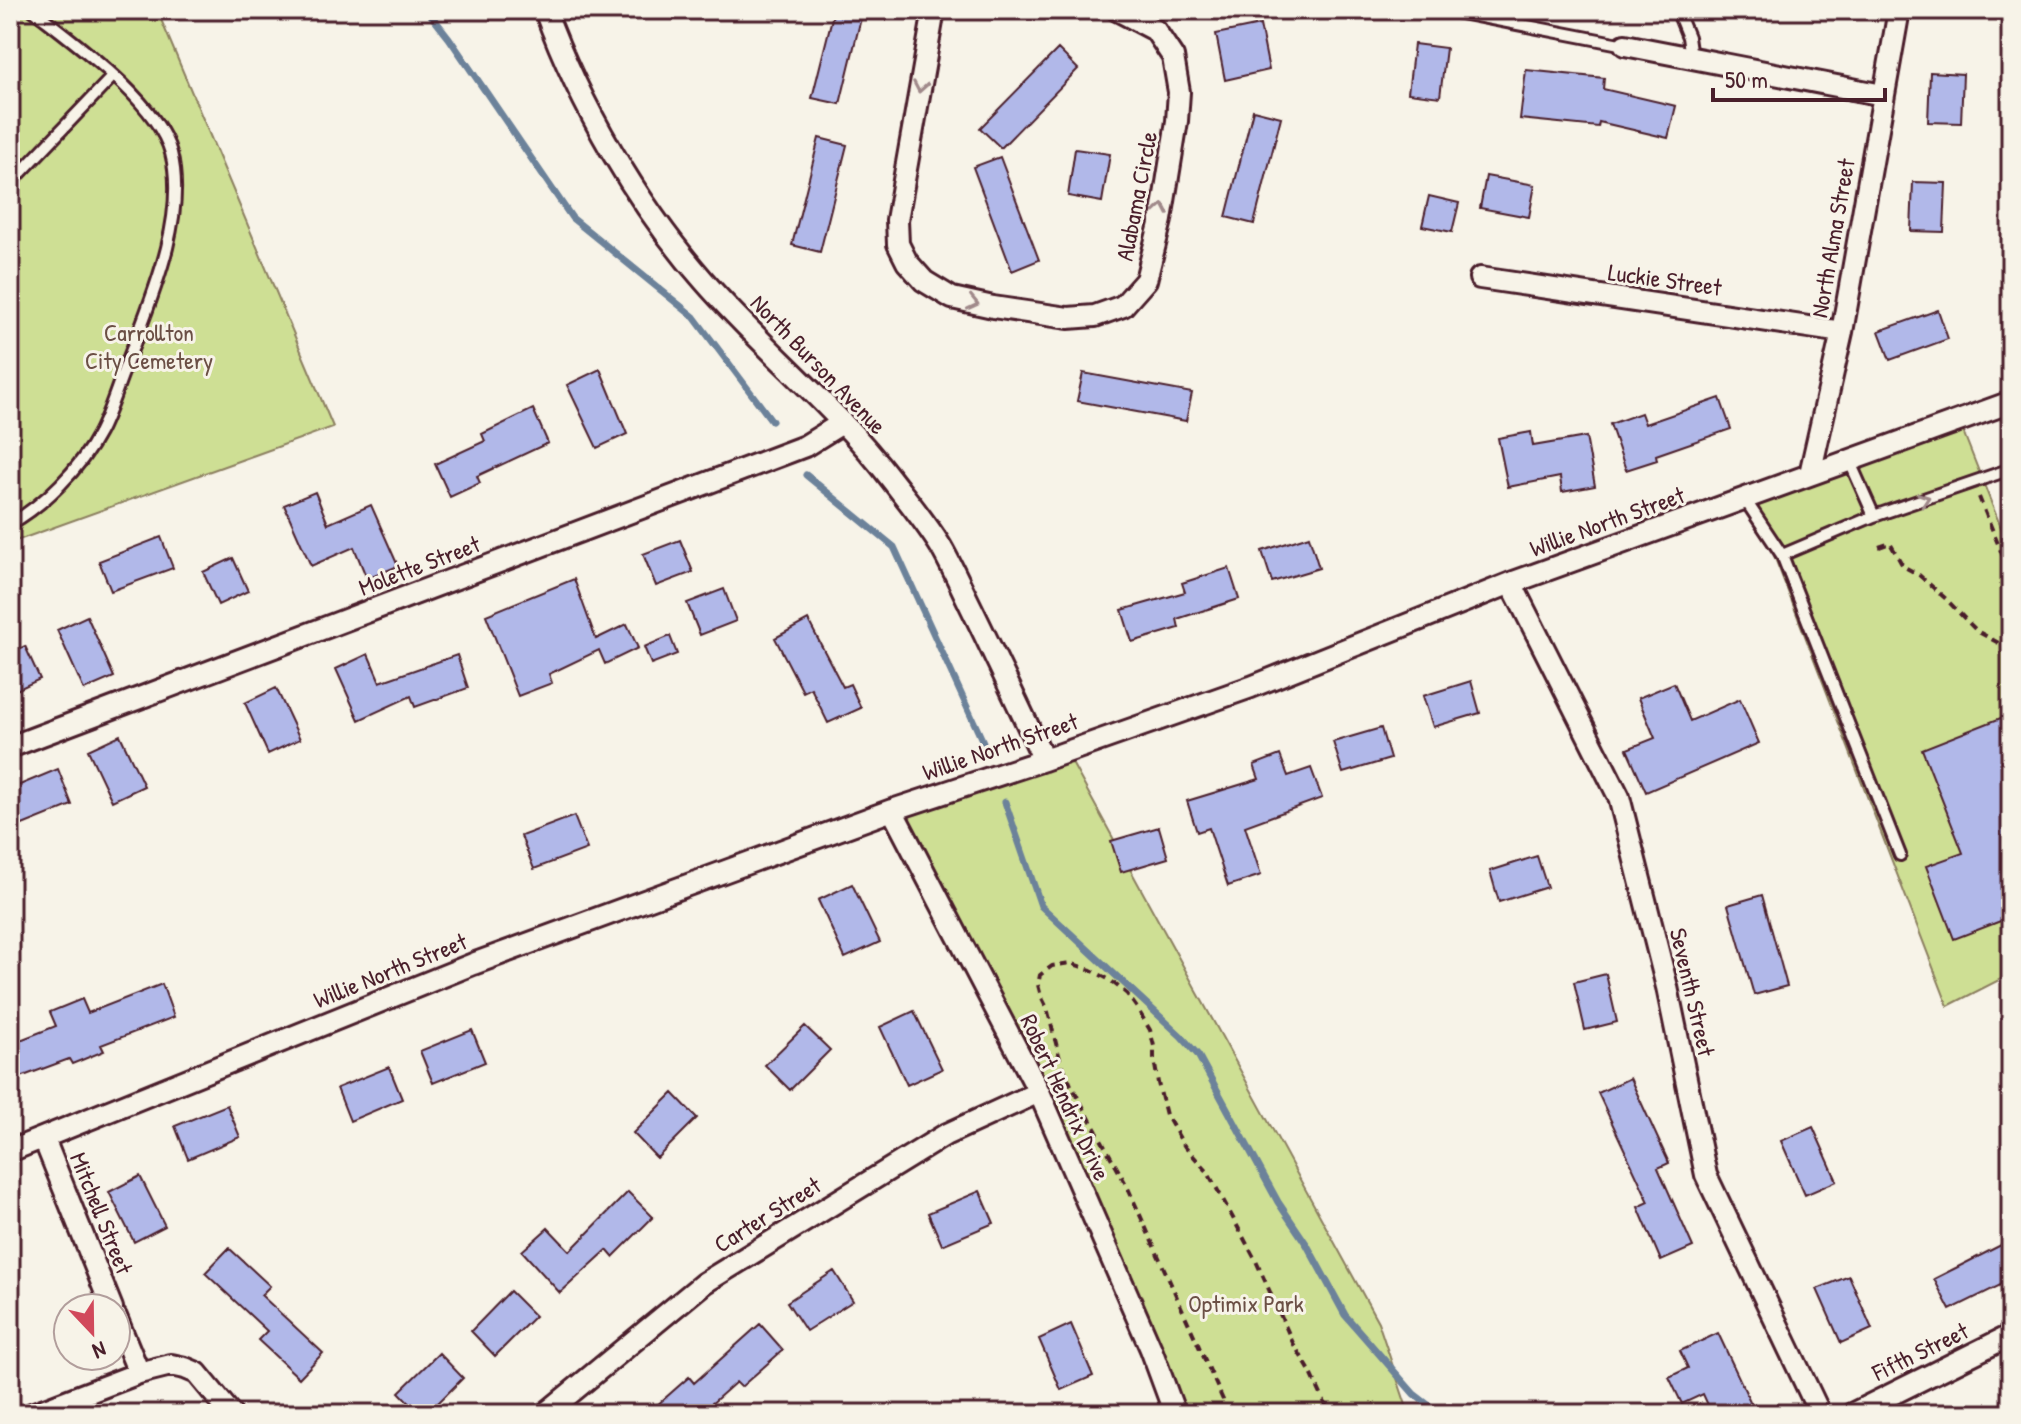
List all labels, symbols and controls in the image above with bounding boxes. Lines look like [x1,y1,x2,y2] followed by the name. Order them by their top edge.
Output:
[1713,52,1885,102] scale bar
[1725,63,1768,95] text: 50 m
[913,80,930,94] one-way arrow
[1108,128,1164,263] street label: Alabama Circle
[1802,155,1862,320] street label: North Alma Street
[1153,202,1170,216] one-way arrow
[1606,255,1724,303] street label: Luckie Street
[744,287,894,441] street label: North Burson Avenue
[966,294,980,311] one-way arrow
[85,316,213,376] park label: Carrollton City Cemetery
[1525,478,1689,564] street label: Willie North Street
[1916,493,1930,509] one-way arrow
[354,527,485,603] street label: Molette Street
[918,704,1083,788] street label: Willie North Street
[309,924,472,1015] street label: Willie North Street
[1663,925,1723,1060] street label: Seventh Street
[1013,1009,1119,1186] street label: Robert Hendrix Drive
[63,1147,141,1279] street label: Mitchell Street
[708,1168,827,1259] street label: Carter Street
[1188,1287,1304,1319] park label: Optimix Park
[52,1292,132,1372] north arrow
[1866,1314,1974,1388] street label: Fifth Street
[88,1334,111,1367] text: N

